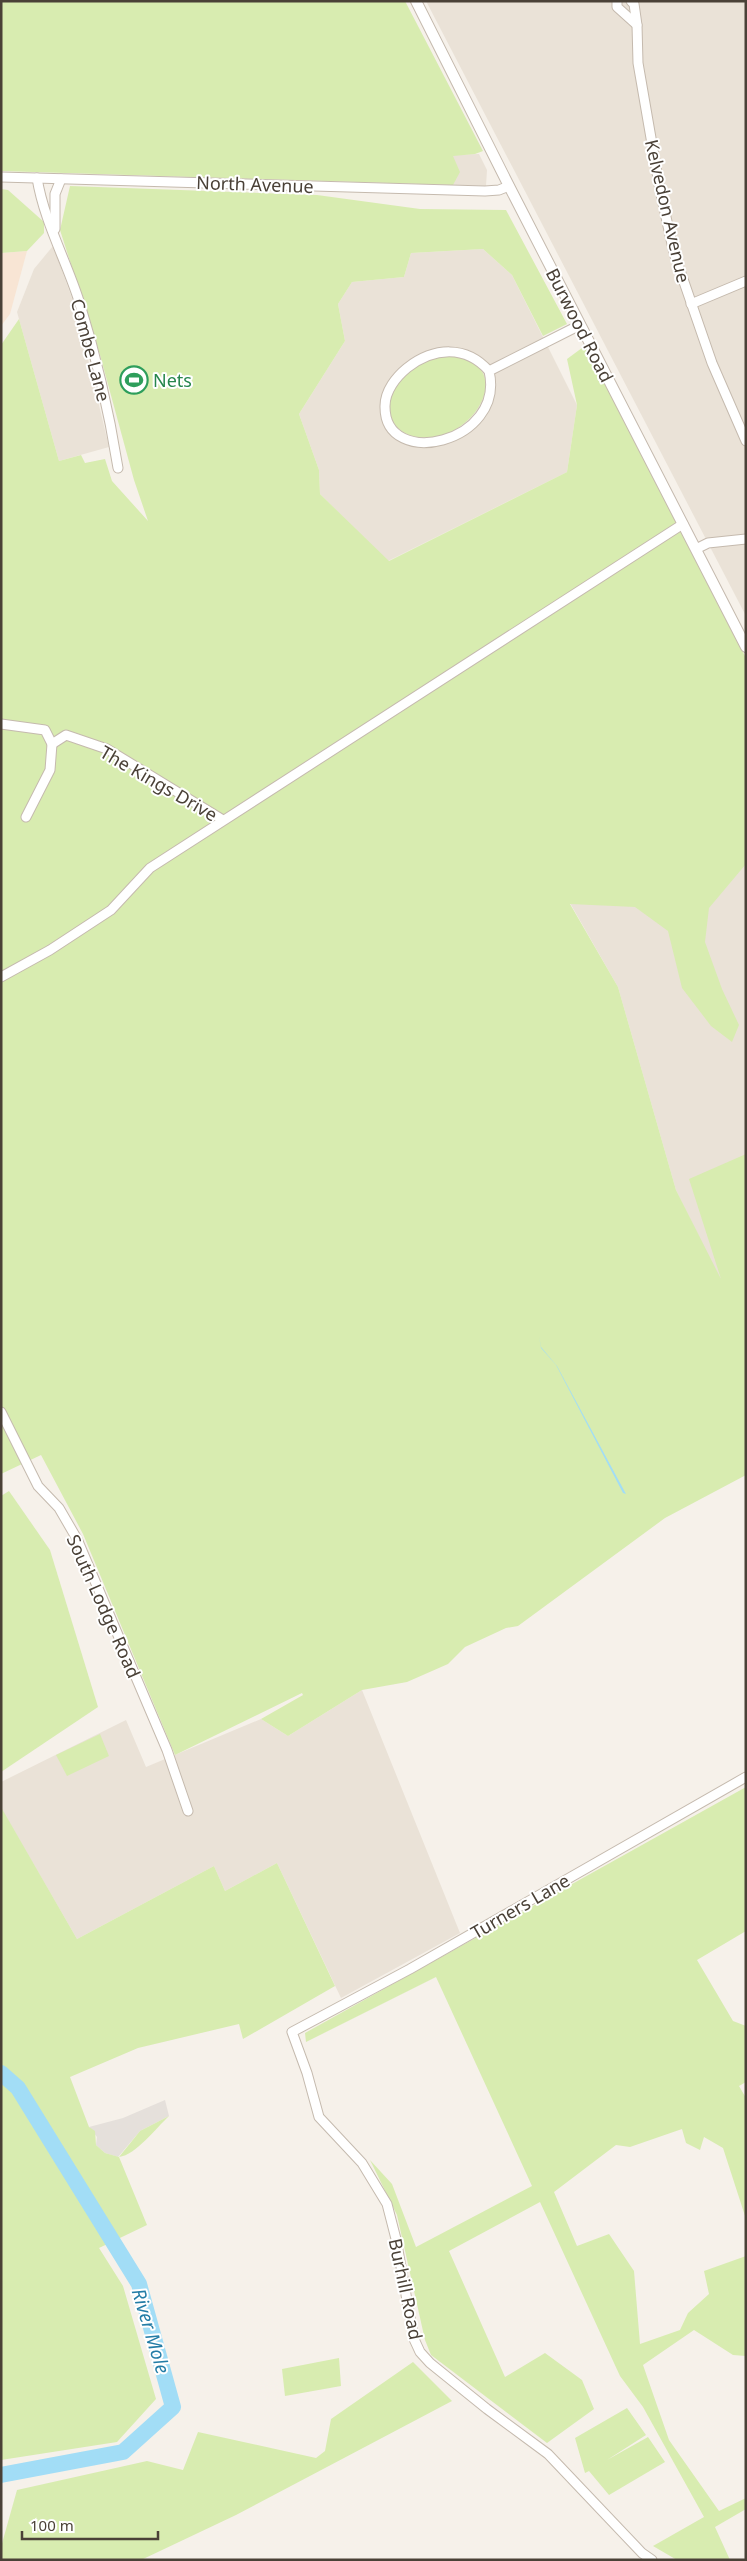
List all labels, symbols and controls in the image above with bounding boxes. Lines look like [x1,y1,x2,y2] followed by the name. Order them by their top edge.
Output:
[640,137,696,285] street label: Kelvedon Avenue
[196,170,314,198] street label: North Avenue
[541,264,619,386] street label: Burwood Road
[66,296,116,404] street label: Combe Lane
[119,365,149,395] sports icon: Nets
[153,368,192,392] place label: Nets
[96,740,222,826] street label: The Kings Drive
[62,1530,146,1682] street label: South Lodge Road
[466,1868,574,1944] street label: Turners Lane
[384,2236,428,2342] street label: Burhill Road
[126,2285,176,2377] water label: River Mole
[22,2508,159,2540] scale bar
[30,2515,74,2535] text: 100 m

